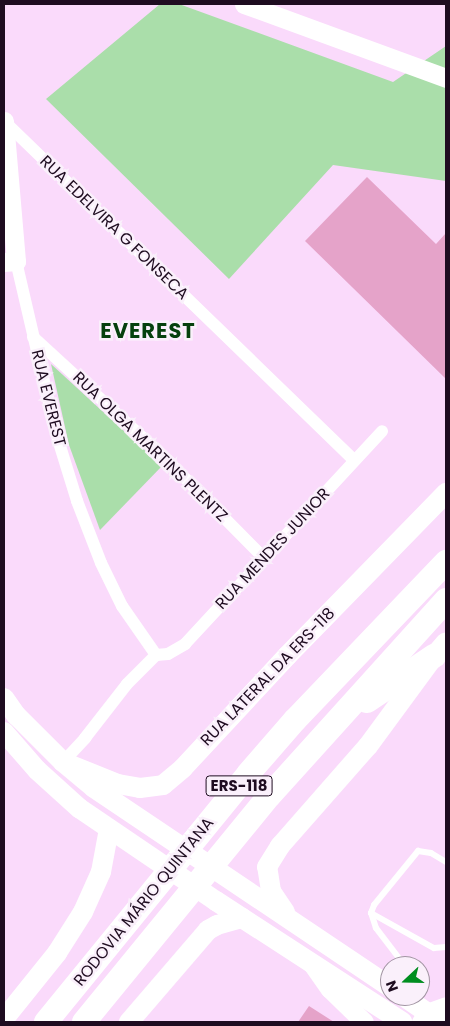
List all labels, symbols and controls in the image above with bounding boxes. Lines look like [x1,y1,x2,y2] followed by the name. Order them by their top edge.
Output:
[36,152,192,304] street label: RUA EDELVIRA G FONSECA
[99,318,197,344] district label: EVEREST
[27,348,69,448] street label: RUA EVEREST
[69,368,231,526] street label: RUA OLGA MARTINS PLENTZ
[212,484,334,614] street label: RUA MENDES JUNIOR
[197,604,339,750] street label: RUA LATERAL DA ERS-118
[205,774,273,798] road number: ERS-118
[70,814,218,990] street label: RODOVIA MÁRIO QUINTANA
[380,956,430,1006] north arrow
[381,978,403,995] text: N

